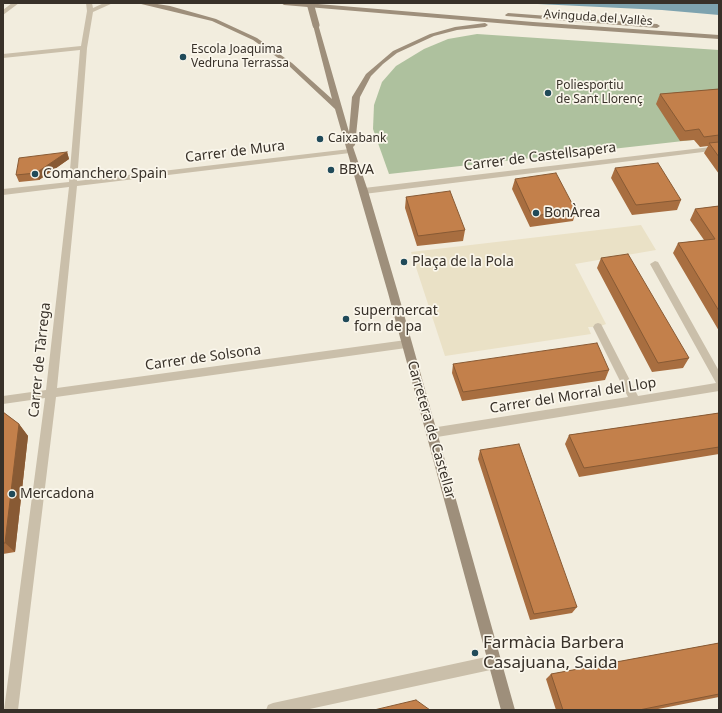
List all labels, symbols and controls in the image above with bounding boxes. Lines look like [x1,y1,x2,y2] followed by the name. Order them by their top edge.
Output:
[543,7,653,29] street label: Avinguda del Vallès
[191,43,289,71] place label: Escola Joaquima Vedruna Terrassa
[178,52,188,62] marker: Escola Joaquima Vedruna Terrassa
[556,79,643,107] place label: Poliesportiu de Sant Llorenç
[543,88,553,98] marker: Poliesportiu de Sant Llorenç
[328,132,386,146] place label: Caixabank
[315,134,325,144] marker: Caixabank
[184,138,286,166] street label: Carrer de Mura
[463,139,617,175] street label: Carrer de Castellsapera
[339,162,374,178] place label: BBVA
[326,165,336,175] marker: BBVA
[43,166,167,182] place label: Comanchero Spain
[30,169,40,179] marker: Comanchero Spain
[544,205,600,221] place label: BonÀrea
[531,208,541,218] marker: BonÀrea
[412,254,514,270] place label: Plaça de la Pola
[399,257,409,267] marker: Plaça de la Pola
[26,302,54,418] street label: Carrer de Tàrrega
[354,303,438,336] place label: supermercat forn de pa
[341,314,351,324] marker: supermercat forn de pa
[144,342,262,374] street label: Carrer de Solsona
[403,359,459,501] street label: Carretera de Castellar
[489,375,657,417] street label: Carrer del Morral del Llop
[20,486,94,502] place label: Mercadona
[7,489,17,499] marker: Mercadona
[483,633,624,673] place label: Farmàcia Barbera Casajuana, Saida
[470,648,480,658] marker: Farmàcia Barbera Casajuana, Saida

